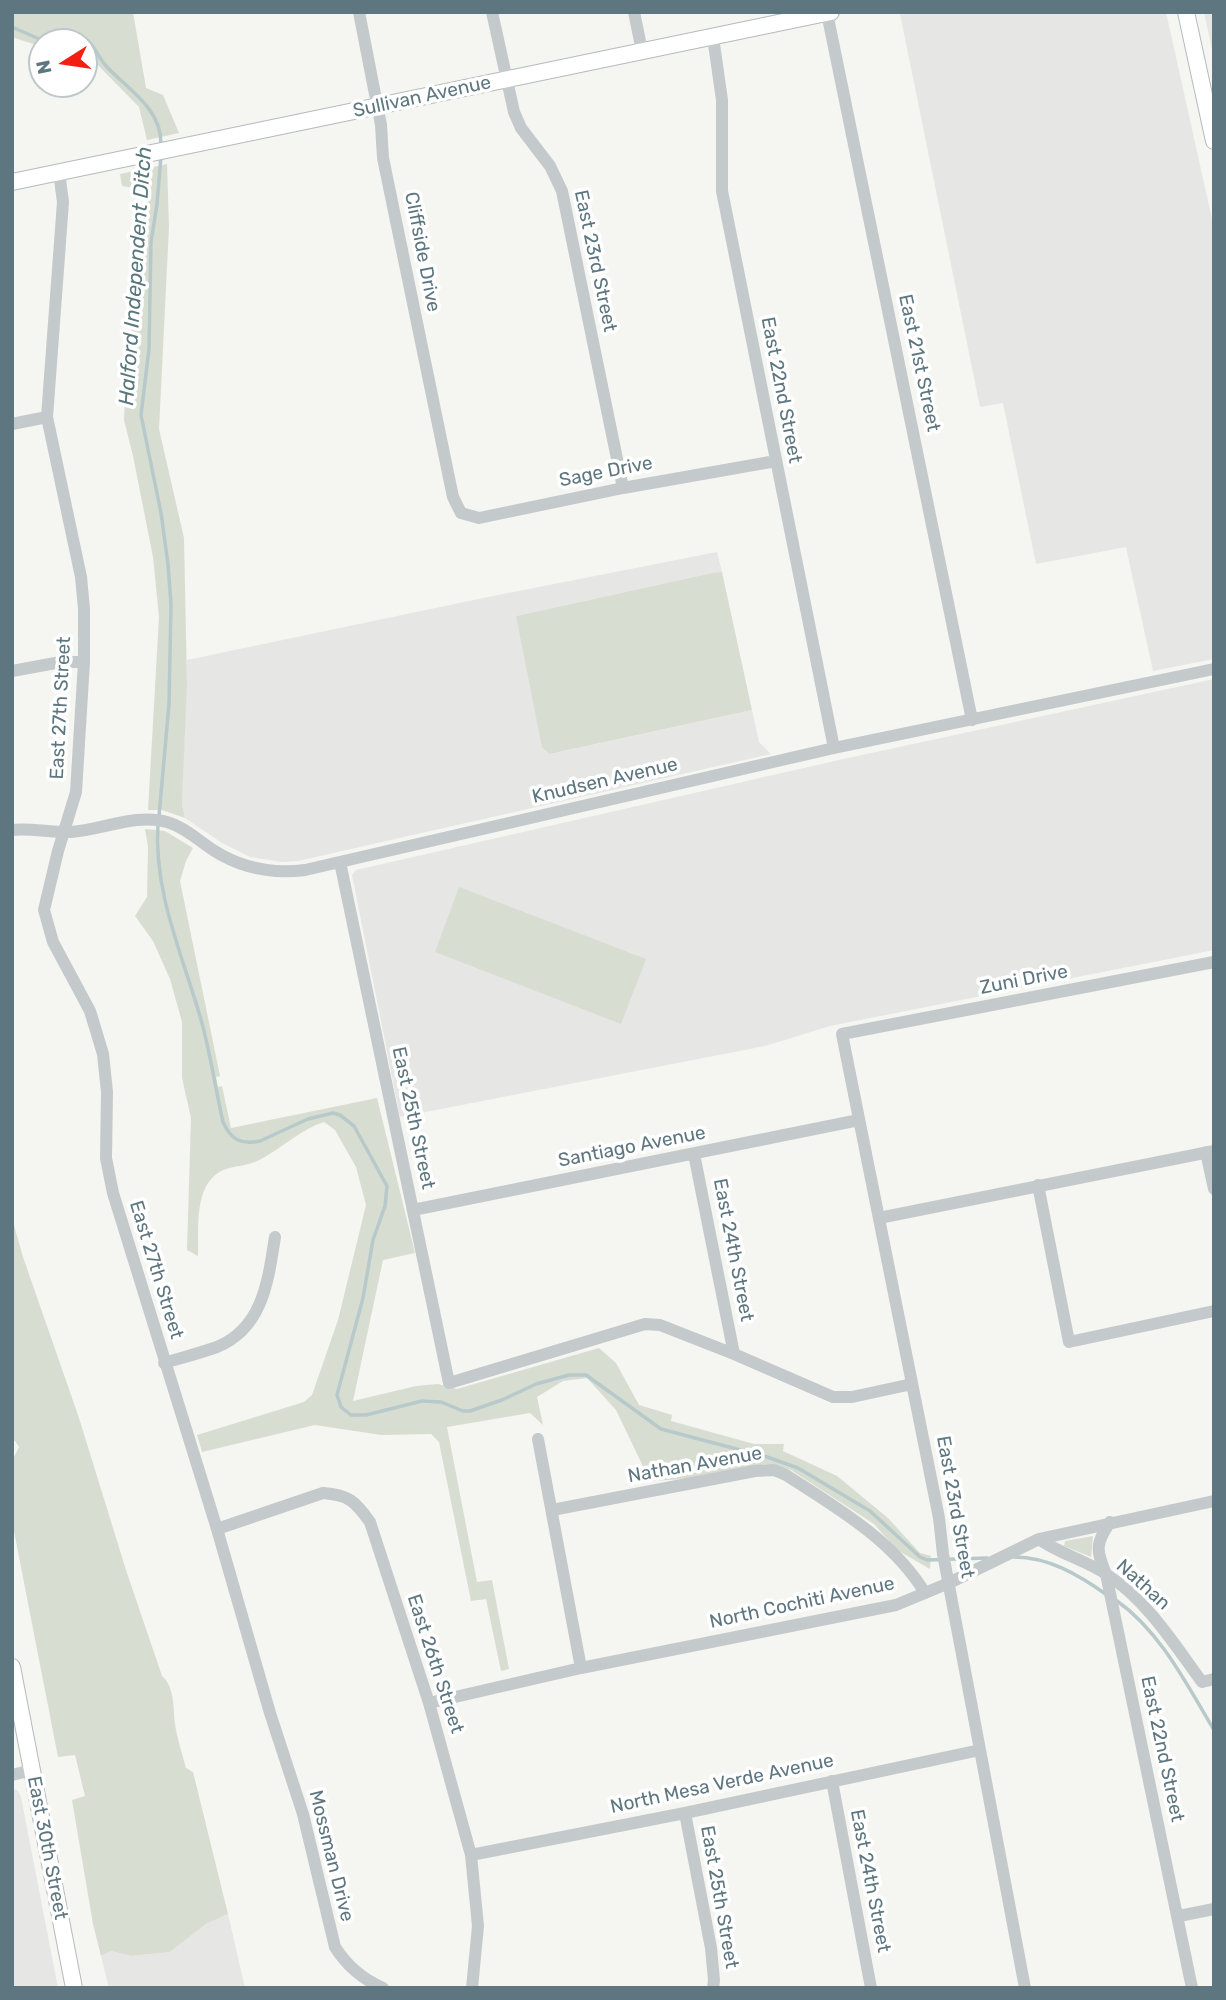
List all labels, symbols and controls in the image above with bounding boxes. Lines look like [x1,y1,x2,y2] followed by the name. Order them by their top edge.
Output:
[28,28,98,98] north arrow
[31,58,57,76] text: N
[351,71,493,123] street label: Sullivan Avenue
[114,146,158,406] water label: Halford Independent Ditch
[569,188,621,334] street label: East 23rd Street
[399,190,445,314] street label: Cliffside Drive
[893,292,945,434] street label: East 21st Street
[756,315,806,465] street label: East 22nd Street
[557,452,655,492] street label: Sage Drive
[46,636,76,780] street label: East 27th Street
[530,753,680,809] street label: Knudsen Avenue
[978,960,1070,1000] street label: Zuni Drive
[387,1045,439,1191] street label: East 25th Street
[556,1122,708,1172] street label: Santiago Avenue
[708,1177,758,1323] street label: East 24th Street
[124,1198,188,1342] street label: East 27th Street
[931,1434,979,1580] street label: East 23rd Street
[626,1442,764,1488] street label: Nathan Avenue
[1111,1555,1175,1615] street label: Nathan
[707,1572,897,1634] street label: North Cochiti Avenue
[402,1592,468,1736] street label: East 26th Street
[1135,1674,1189,1824] street label: East 22nd Street
[608,1749,836,1819] street label: North Mesa Verde Avenue
[22,1774,72,1922] street label: East 30th Street
[304,1788,358,1924] street label: Mossman Drive
[845,1808,895,1954] street label: East 24th Street
[695,1824,743,1970] street label: East 25th Street

